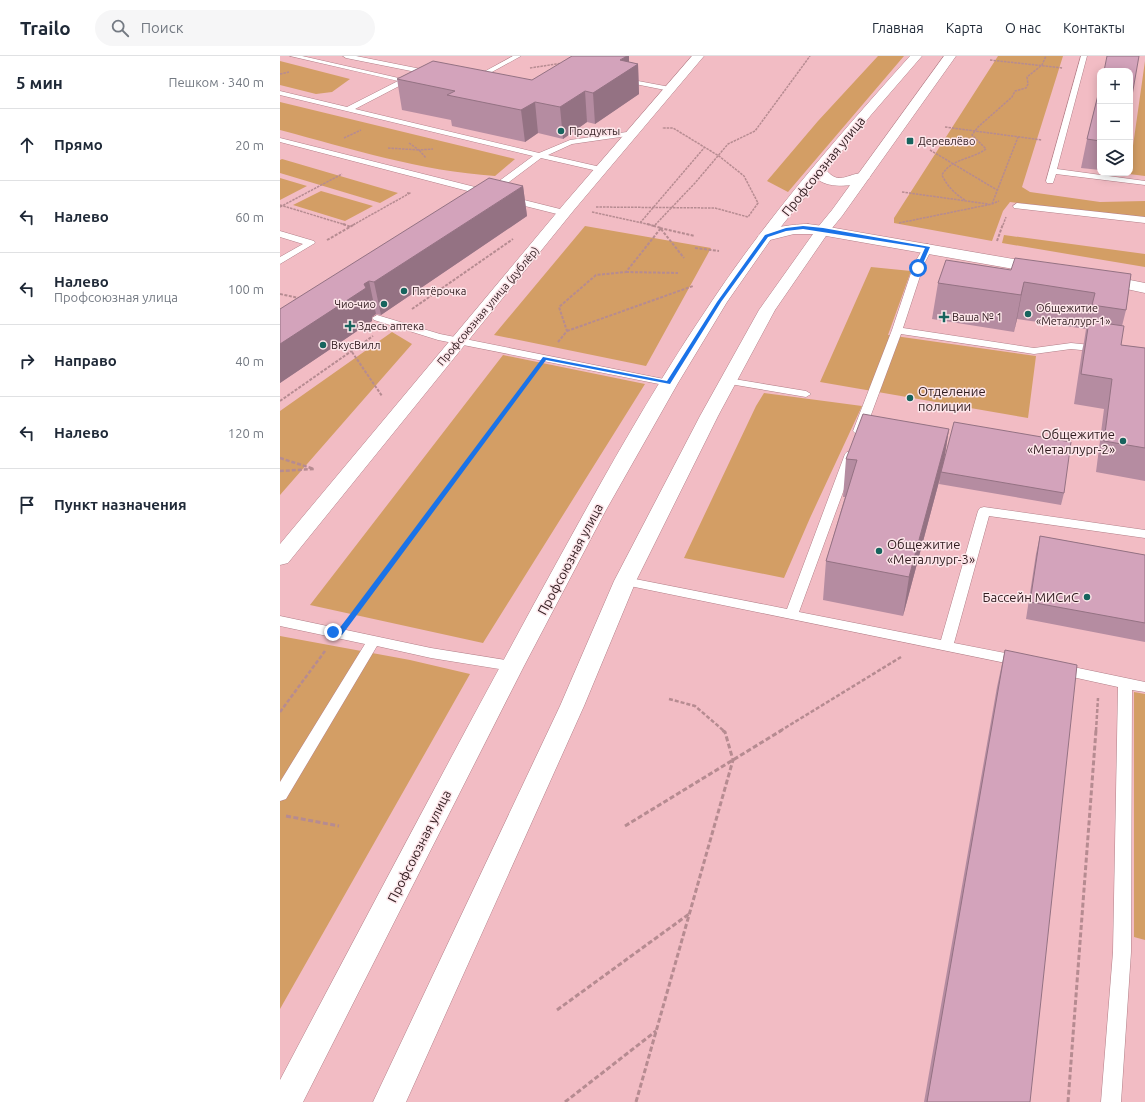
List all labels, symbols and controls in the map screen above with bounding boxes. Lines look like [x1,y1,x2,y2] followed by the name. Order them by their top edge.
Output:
[95,10,375,46] search box
[20,17,71,39] text: Trailo
[109,17,131,39] icon: search
[141,19,183,36] text: Поиск
[872,20,924,36] text: Главная
[946,20,983,36] text: Карта
[1005,20,1041,36] text: О нас
[1063,20,1125,36] text: Контакты
[1097,68,1133,176] map controls
[1097,68,1133,104] button: +
[16,73,63,92] text: 5 мин
[168,75,264,89] text: Пешком · 340 m
[1097,104,1133,140] button: −
[779,113,867,219] street label: Профсоюзная улица
[569,125,620,137] place label: Продукты
[556,126,566,136] marker: Продукты
[16,134,38,156] icon: ahead
[918,135,975,147] place label: Деревлёво
[54,136,103,153] text: Прямо
[905,136,915,146] marker: Деревлёво
[235,138,264,152] text: 20 m
[1097,140,1133,176] button: layers
[16,206,38,228] icon: left
[54,208,109,225] text: Налево
[235,210,264,224] text: 60 m
[435,244,542,369] street label: Профсоюзная улица (дублёр)
[909,259,927,277] route start
[54,273,109,290] text: Налево
[16,278,38,300] icon: left
[228,282,264,296] text: 100 m
[412,285,466,297] place label: Пятёрочка
[399,286,409,296] marker: Пятёрочка
[54,290,178,304] text: Профсоюзная улица
[334,298,376,310] place label: Чио-чио
[379,299,389,309] marker: Чио-чио
[1036,302,1110,327] place label: Общежитие «Металлург-1»
[1023,309,1033,319] marker: Общежитие «Металлург-1»
[952,311,1003,323] place label: Ваша № 1
[939,312,949,322] marker: Ваша № 1
[358,320,424,332] place label: Здесь аптека
[345,321,355,331] marker: Здесь аптека
[331,339,380,351] place label: ВкусВилл
[318,340,328,350] marker: ВкусВилл
[16,350,38,372] icon: right
[54,352,117,369] text: Направо
[235,354,264,368] text: 40 m
[918,384,986,413] place label: Отделение полиции
[905,393,915,403] marker: Отделение полиции
[16,422,38,444] icon: left
[54,424,109,441] text: Налево
[228,426,264,440] text: 120 m
[1027,427,1115,456] place label: Общежитие «Металлург-2»
[1118,436,1128,446] marker: Общежитие «Металлург-2»
[16,494,38,516] icon: arrive
[54,496,187,513] text: Пункт назначения
[535,501,605,617] street label: Профсоюзная улица
[887,537,975,566] place label: Общежитие «Металлург-3»
[874,546,884,556] marker: Общежитие «Металлург-3»
[983,590,1079,604] place label: Бассейн МИСиС
[1082,592,1092,602] marker: Бассейн МИСиС
[324,623,342,641] route end
[385,788,453,904] street label: Профсоюзная улица

